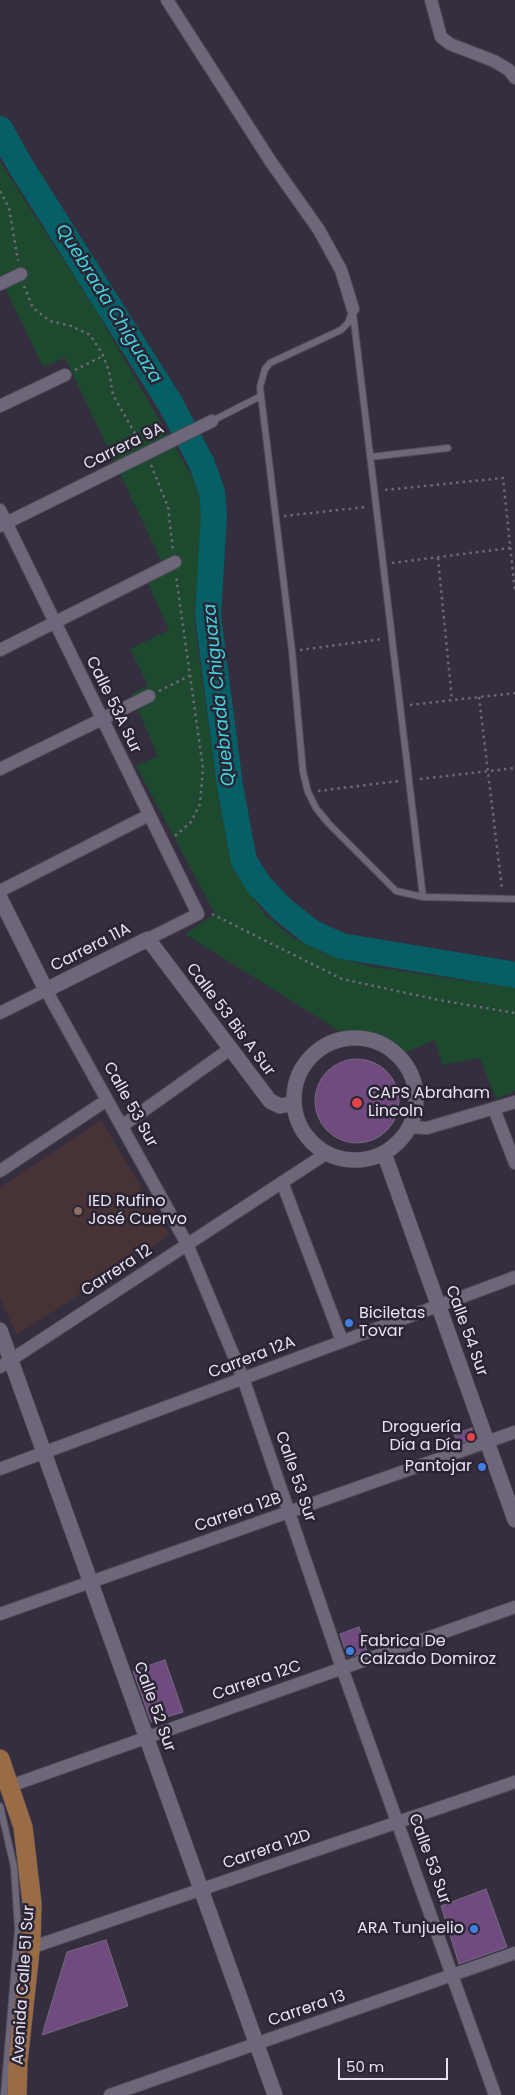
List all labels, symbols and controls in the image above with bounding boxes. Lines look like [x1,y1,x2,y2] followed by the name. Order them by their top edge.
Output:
[50,220,166,388] water label: Quebrada Chiguaza
[81,419,167,475] street label: Carrera 9A
[200,603,240,787] water label: Quebrada Chiguaza
[81,653,145,757] street label: Calle 53A Sur
[48,920,134,976] street label: Carrera 11A
[181,960,279,1080] street label: Calle 53 Bis A Sur
[99,1059,161,1151] street label: Calle 53 Sur
[368,1084,490,1122] place label: CAPS Abraham Lincoln
[350,1096,364,1110] marker: CAPS Abraham Lincoln
[88,1192,187,1230] place label: IED Rufino José Cuervo
[72,1205,84,1217] marker: IED Rufino José Cuervo
[78,1241,156,1301] street label: Carrera 12
[441,1283,491,1379] street label: Calle 54 Sur
[359,1304,425,1342] place label: Biciletas Tovar
[343,1317,355,1329] marker: Biciletas Tovar
[206,1333,298,1383] street label: Carrera 12A
[382,1418,461,1456] place label: Droguería Día a Día
[271,1429,319,1525] street label: Calle 53 Sur
[465,1431,477,1443] marker: Droguería Día a Día
[405,1457,472,1477] place label: Pantojar
[476,1461,488,1473] marker: Pantojar
[192,1489,284,1537] street label: Carrera 12B
[360,1632,496,1670] place label: Fabrica De Calzado Domiroz
[344,1645,356,1657] marker: Fabrica De Calzado Domiroz
[210,1657,304,1705] street label: Carrera 12C
[129,1659,179,1755] street label: Calle 52 Sur
[404,1811,454,1907] street label: Calle 53 Sur
[221,1826,313,1874] street label: Carrera 12D
[9,1905,39,2065] street label: Avenida Calle 51 Sur
[357,1919,464,1939] place label: ARA Tunjuelio
[468,1923,480,1935] marker: ARA Tunjuelio
[266,1987,348,2031] street label: Carrera 13
[340,2048,450,2080] scale bar
[346,2056,384,2077] text: 50 m

